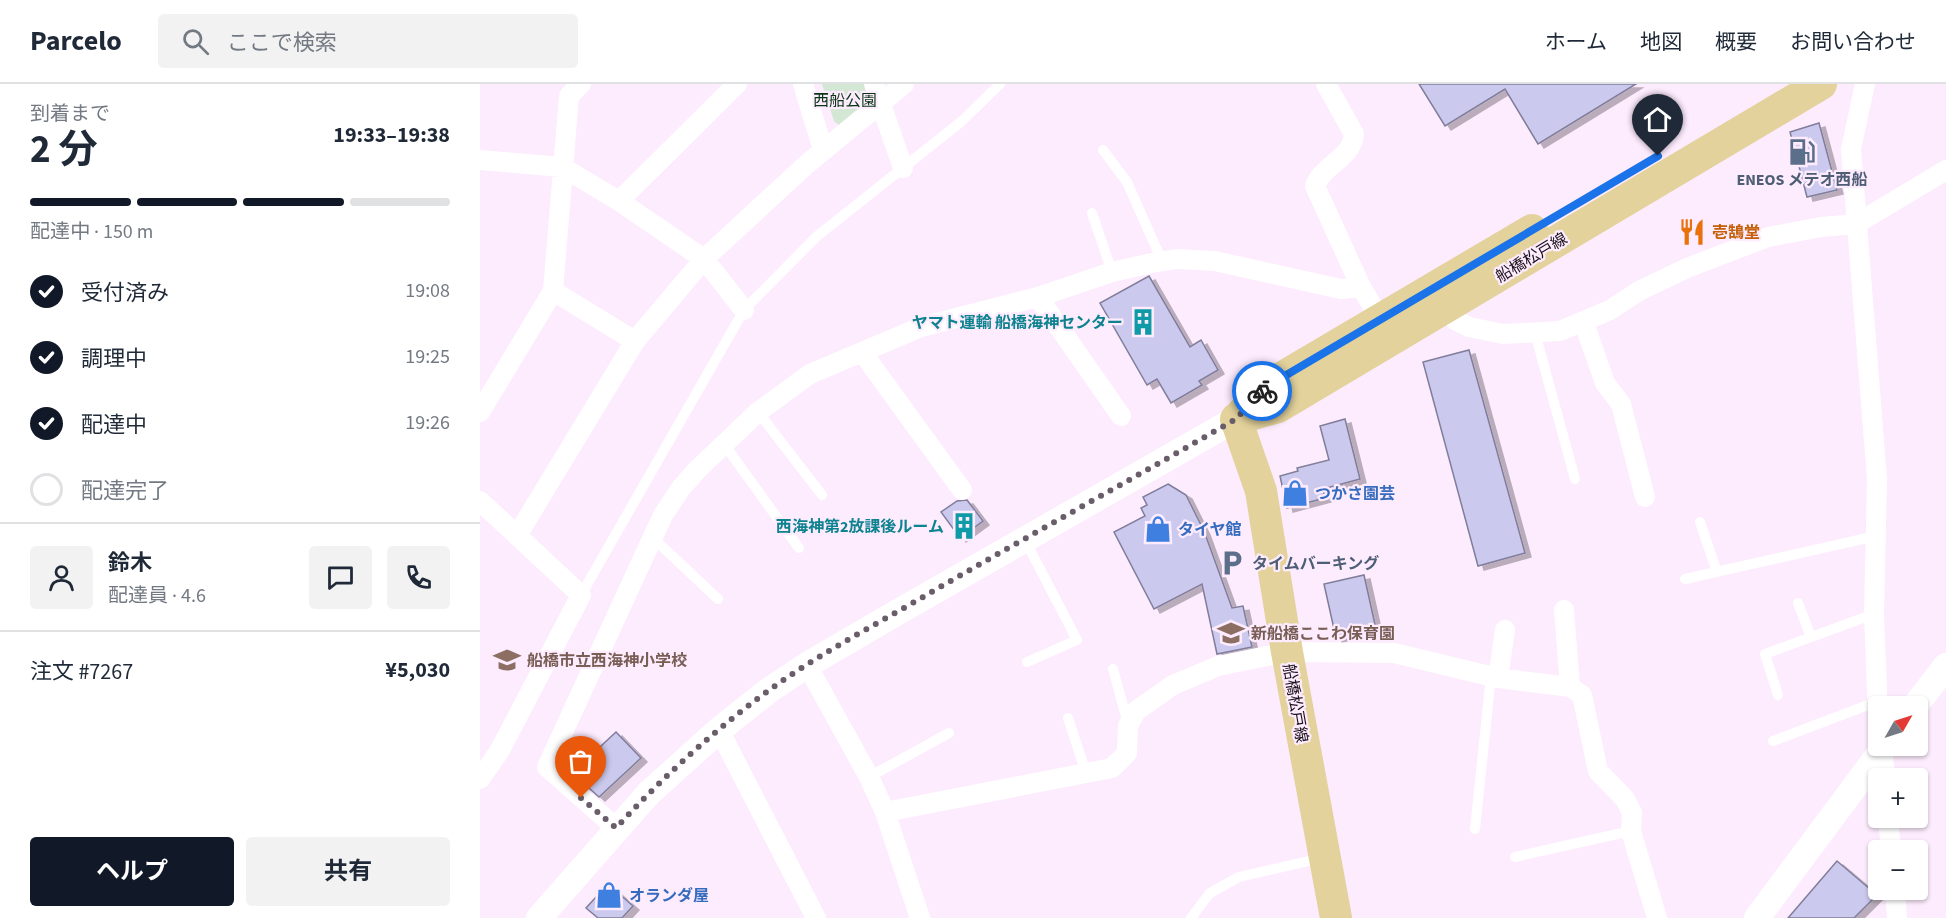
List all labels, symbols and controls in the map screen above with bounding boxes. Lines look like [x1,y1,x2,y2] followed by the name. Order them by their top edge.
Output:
[158,14,578,68] search box
[30,21,122,61] text: Parcelo
[179,25,212,58] icon: search
[227,27,337,59] text: ここで検索
[1545,27,1607,57] text: ホーム
[1640,27,1682,57] text: 地図
[1715,27,1757,57] text: 概要
[1790,27,1916,57] text: お問い合わせ
[813,90,877,112] park label: 西船公園
[1632,94,1683,156] pin
[30,100,110,128] text: 到着まで
[1641,103,1674,136] icon: home
[333,119,450,151] text: 19:33–19:38
[30,122,97,178] text: 2 分
[1787,137,1817,167] fuel station icon: ENEOS メテオ西船
[1736,169,1868,191] place label: ENEOS メテオ西船
[1677,217,1707,247] restaurant icon: 壱鵠堂
[30,218,153,246] text: 配達中 · 150 m
[1712,222,1760,244] place label: 壱鵠堂
[1492,228,1571,288] street label: 船橋松戸線
[30,275,63,308] icon: check
[81,277,169,309] text: 受付済み
[405,277,450,305] text: 19:08
[1128,307,1158,337] building icon: ヤマト運輸 船橋海神センター
[912,312,1123,334] place label: ヤマト運輸 船橋海神センター
[30,341,63,374] icon: check
[81,343,147,375] text: 調理中
[405,343,450,371] text: 19:25
[1232,361,1292,421] courier
[1246,375,1279,408] icon: bike
[30,407,63,440] icon: check
[81,409,147,441] text: 配達中
[405,409,450,437] text: 19:26
[81,475,169,507] text: 配達完了
[1280,478,1310,508] shop icon: つかさ園芸
[1315,483,1395,505] place label: つかさ園芸
[949,511,979,541] building icon: 西海神第2放課後ルーム
[1143,514,1173,544] shop icon: タイヤ館
[776,516,944,538] place label: 西海神第2放課後ルーム
[1178,519,1242,541] place label: タイヤ館
[30,546,93,609] button: person
[309,546,372,609] button: chat
[387,546,450,609] button: phone
[108,547,152,579] text: 鈴木
[1217,548,1247,578] parking icon: タイムバーキング
[1252,553,1379,575] place label: タイムバーキング
[108,582,206,610] text: 配達員 · 4.6
[1216,618,1246,648] school or university icon: 新船橋ここわ保育園
[1251,623,1395,645] place label: 新船橋ここわ保育園
[492,645,522,675] school or university icon: 船橋市立西海神小学校
[527,650,687,672] place label: 船橋市立西海神小学校
[385,654,450,686] text: ¥5,030
[30,656,133,688] text: 注文 #7267
[1277,662,1313,744] street label: 船橋松戸線
[1868,696,1928,756] north arrow
[1868,696,1928,900] map controls
[555,736,606,798] pin
[564,745,597,778] icon: bag
[1868,768,1928,828] button: +
[30,837,234,906] button: ヘルプ
[246,837,450,906] button: 共有
[1868,840,1928,900] button: −
[594,880,624,910] shop icon: オランダ屋
[629,885,709,907] place label: オランダ屋

